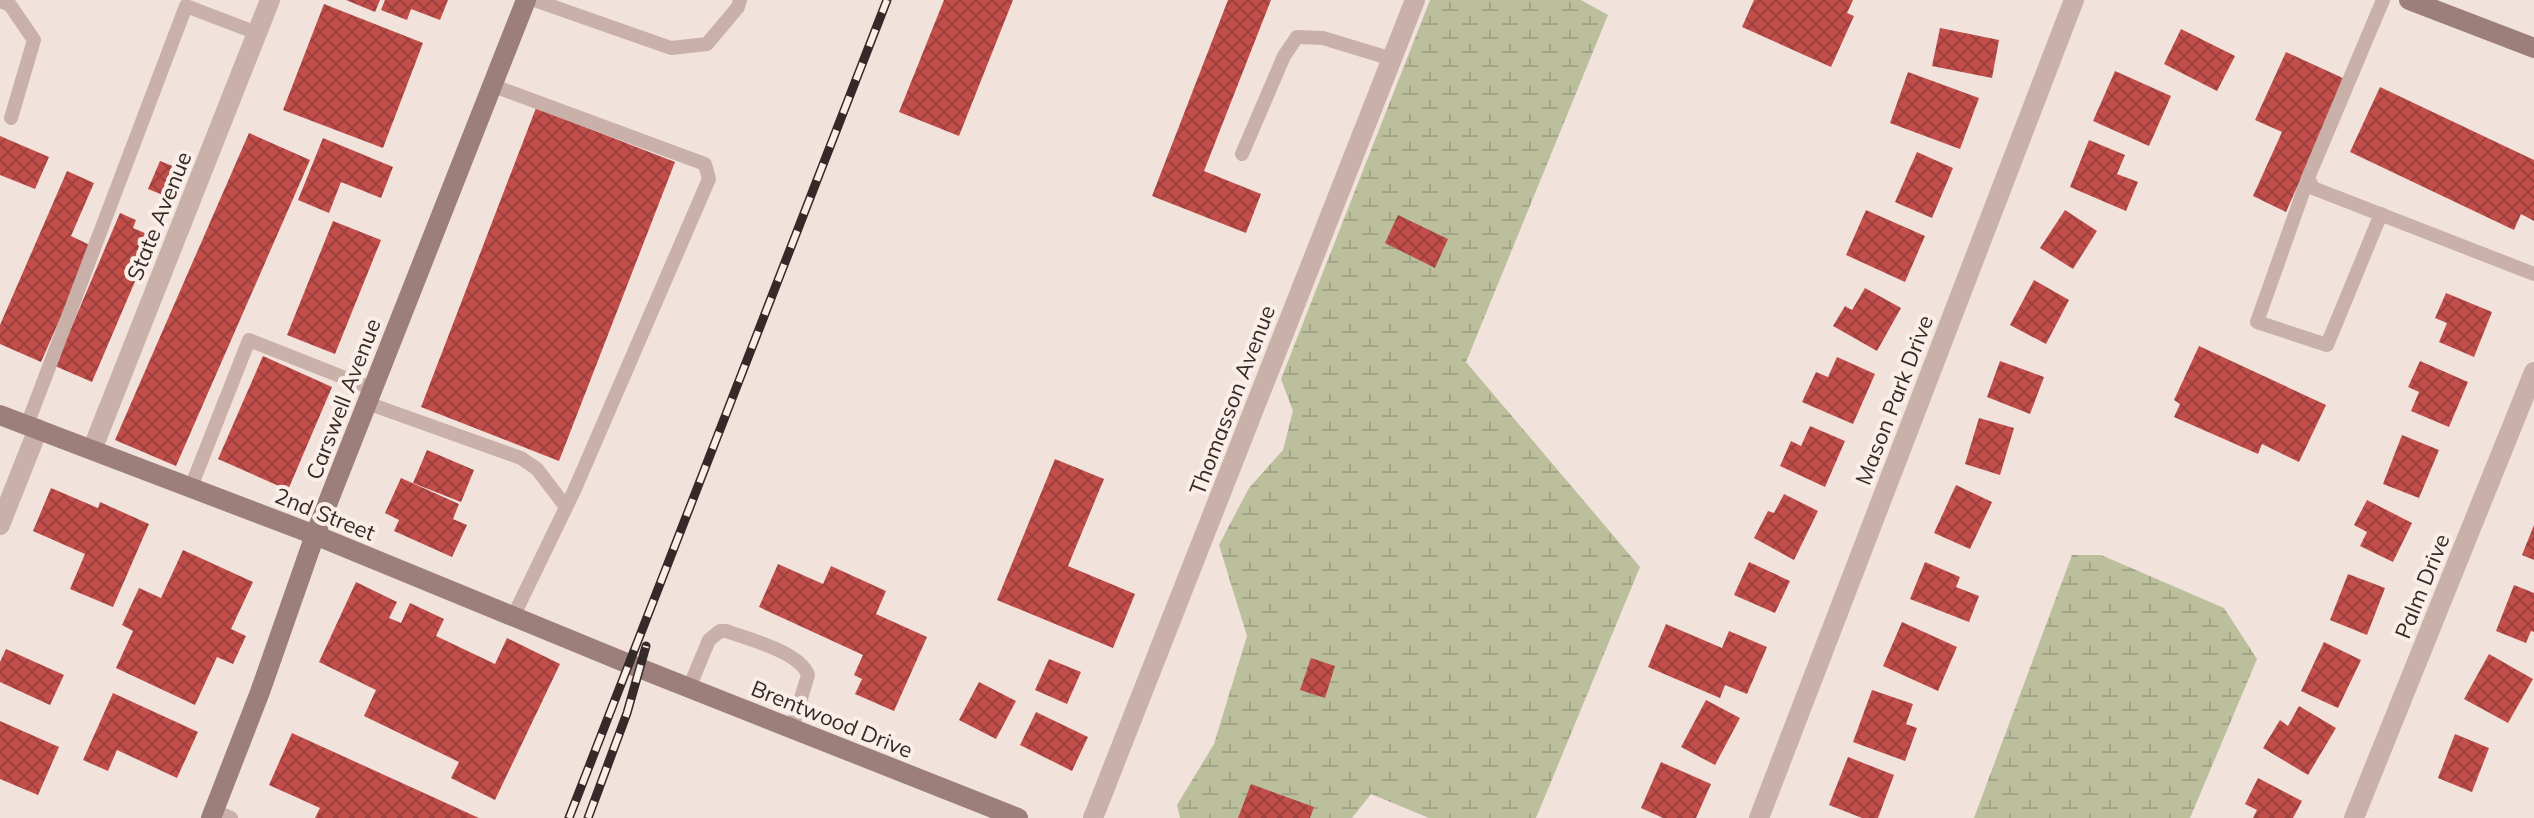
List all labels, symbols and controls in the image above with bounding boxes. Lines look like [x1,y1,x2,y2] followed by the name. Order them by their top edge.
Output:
[120,147,198,285] street label: State Avenue
[1183,301,1281,499] street label: Thomasson Avenue
[1849,311,1939,489] street label: Mason Park Drive
[299,315,387,483] street label: Carswell Avenue
[271,481,380,547] street label: 2nd Street
[2388,530,2456,642] street label: Palm Drive
[747,674,917,764] street label: Brentwood Drive

